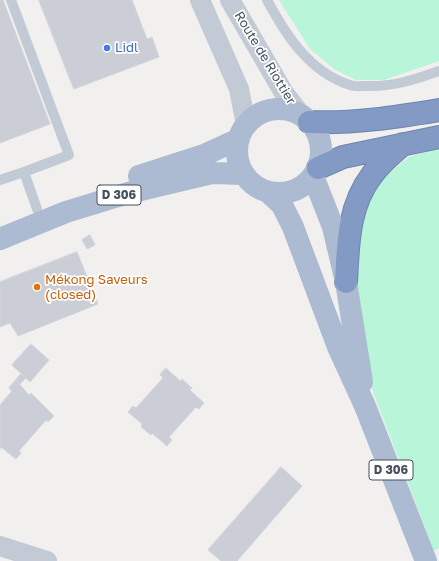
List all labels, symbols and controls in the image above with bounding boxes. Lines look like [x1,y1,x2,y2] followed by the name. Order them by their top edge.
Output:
[231,9,299,107] street label: Route de Riottier
[115,40,138,56] place label: Lidl
[102,43,112,53] marker: Lidl
[97,185,141,205] road number: D 306
[45,272,148,303] place label: Mékong Saveurs (closed)
[32,282,42,292] marker: Mékong Saveurs (closed)
[369,460,413,480] road number: D 306

